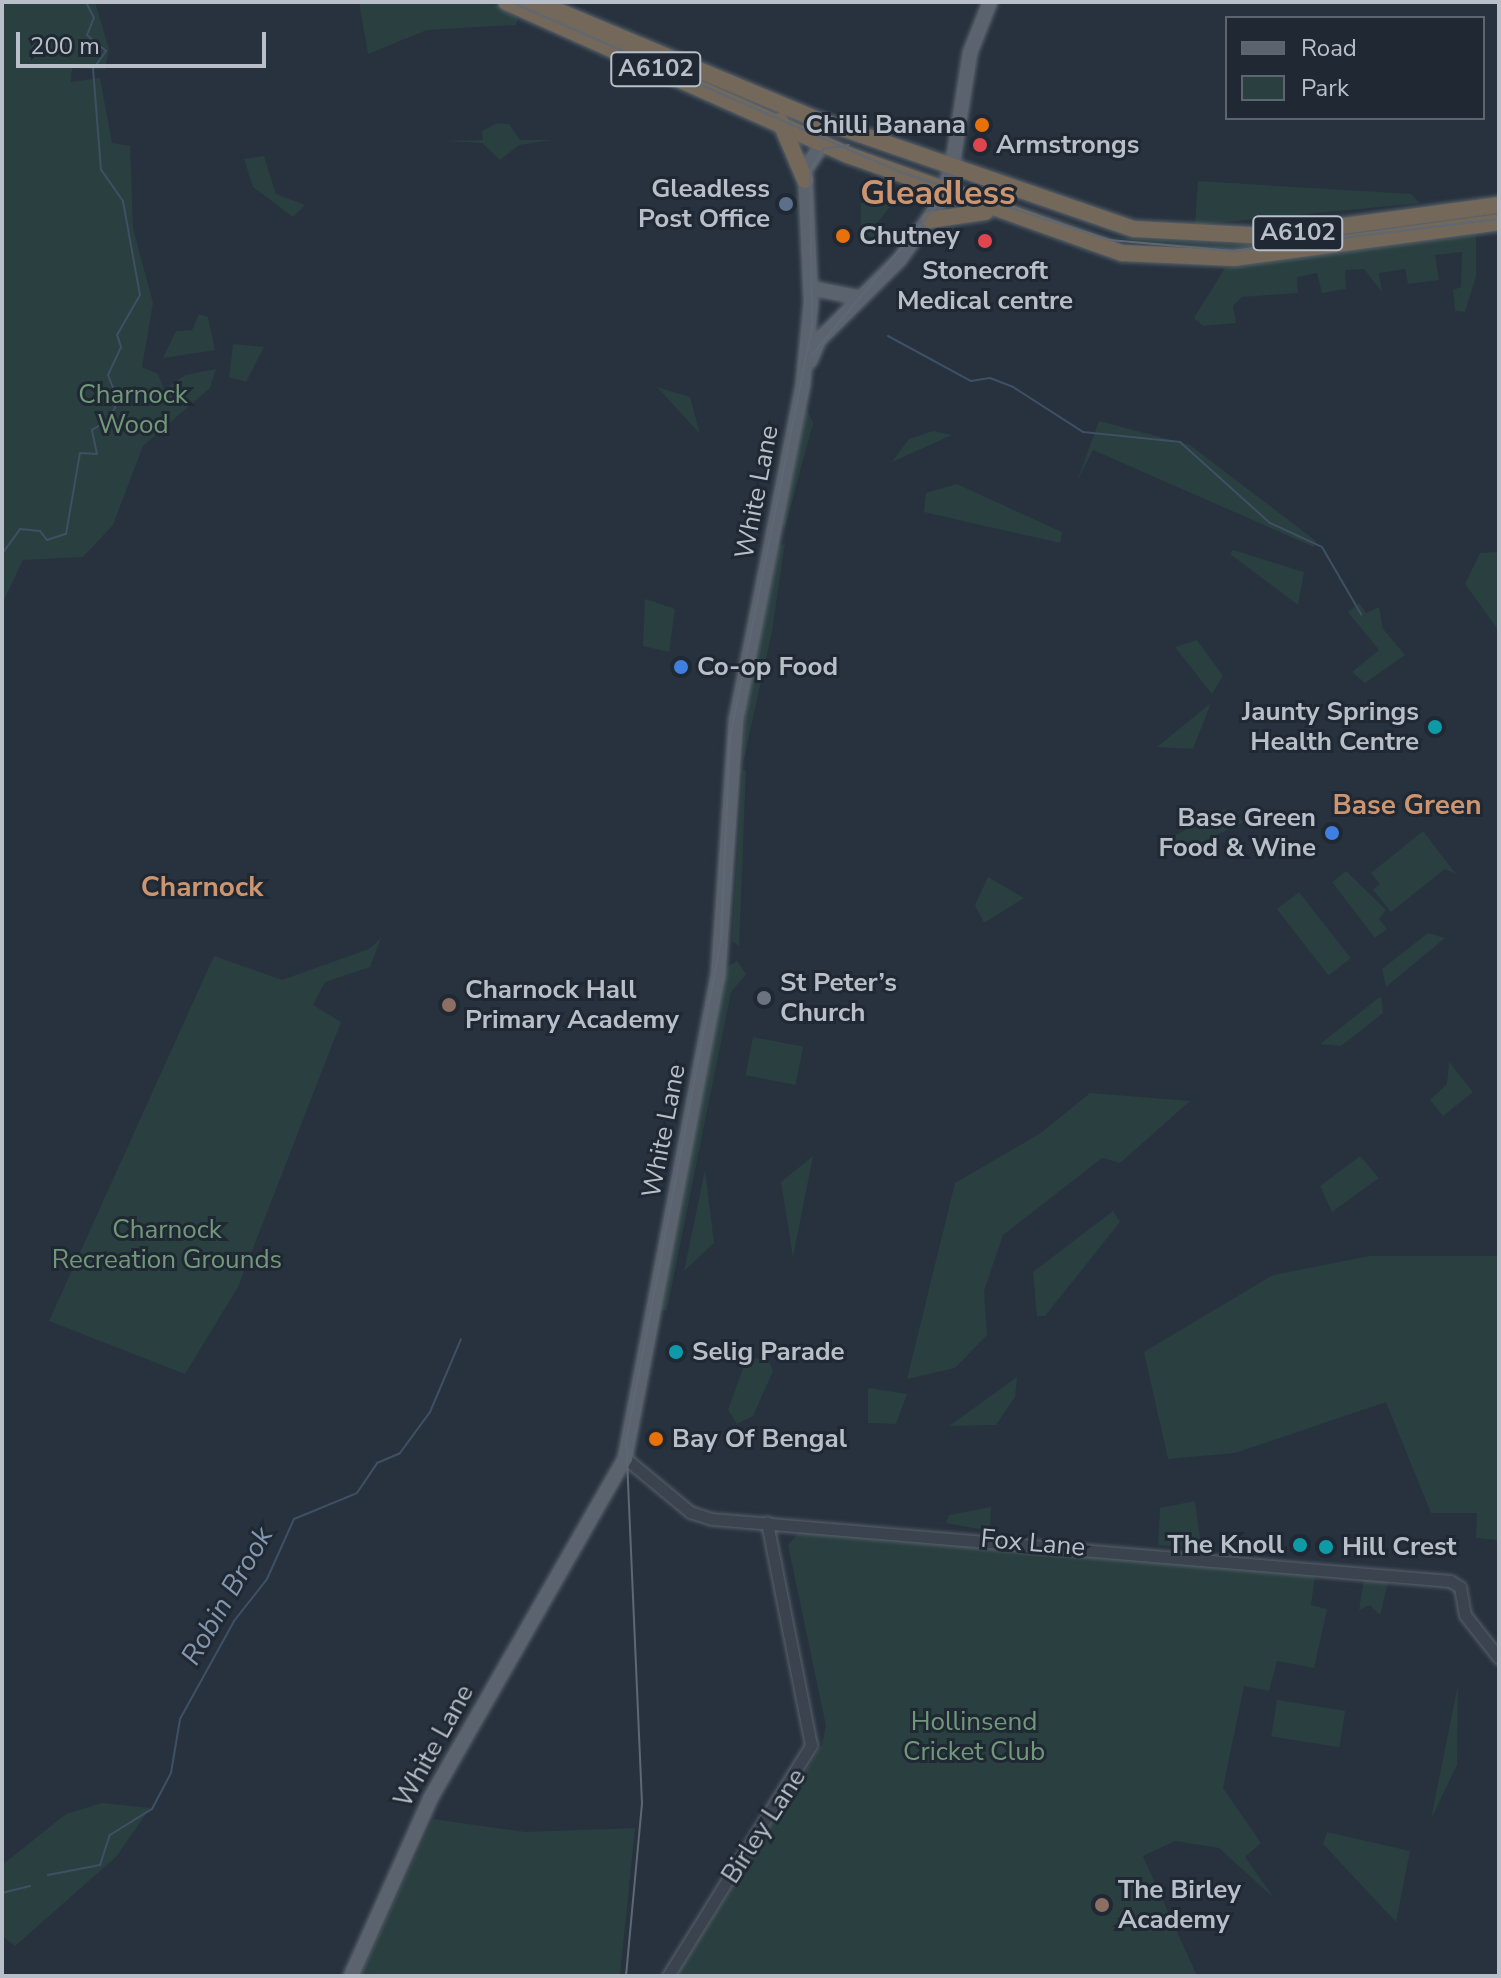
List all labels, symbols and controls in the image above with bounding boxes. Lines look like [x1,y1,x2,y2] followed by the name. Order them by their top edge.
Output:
[20,16,270,66] scale bar
[1225,16,1485,120] legend
[30,30,100,62] text: 200 m
[1301,32,1357,64] text: Road
[610,49,702,89] road number: A6102
[1301,72,1349,104] text: Park
[805,109,966,141] place label: Chilli Banana
[973,116,991,134] marker: Chilli Banana
[996,129,1139,161] place label: Armstrongs
[971,136,989,154] marker: Armstrongs
[638,173,770,234] place label: Gleadless Post Office
[860,174,1016,214] district label: Gleadless
[777,195,795,213] marker: Gleadless Post Office
[1252,213,1344,253] road number: A6102
[859,220,960,252] place label: Chutney
[834,227,852,245] marker: Chutney
[974,230,996,252] marker: Stonecroft Medical centre
[897,255,1073,316] place label: Stonecroft Medical centre
[78,379,188,440] park label: Charnock Wood
[729,423,785,561] street label: White Lane
[697,651,838,683] place label: Co-op Food
[672,658,690,676] marker: Co-op Food
[1242,696,1419,758] place label: Jaunty Springs Health Centre
[1426,718,1444,736] marker: Jaunty Springs Health Centre
[1332,788,1482,822] district label: Base Green
[1159,802,1316,864] place label: Base Green Food & Wine
[1323,824,1341,842] marker: Base Green Food & Wine
[141,870,263,904] district label: Charnock
[780,967,897,1028] place label: St Peter’s Church
[465,974,679,1036] place label: Charnock Hall Primary Academy
[755,989,773,1007] marker: St Peter’s Church
[440,996,458,1014] marker: Charnock Hall Primary Academy
[636,1062,692,1200] street label: White Lane
[52,1214,282,1276] park label: Charnock Recreation Grounds
[692,1336,845,1368] place label: Selig Parade
[667,1343,685,1361] marker: Selig Parade
[672,1423,847,1455] place label: Bay Of Bengal
[647,1430,665,1448] marker: Bay Of Bengal
[174,1521,280,1671] water label: Robin Brook
[979,1523,1087,1563] street label: Fox Lane
[1167,1529,1284,1561] place label: The Knoll
[1342,1531,1457,1563] place label: Hill Crest
[1291,1536,1309,1554] marker: The Knoll
[1317,1538,1335,1556] marker: Hill Crest
[388,1679,480,1813] street label: White Lane
[903,1706,1045,1768] park label: Hollinsend Cricket Club
[715,1763,813,1889] street label: Birley Lane
[1118,1874,1241,1936] place label: The Birley Academy
[1093,1896,1111,1914] marker: The Birley Academy

